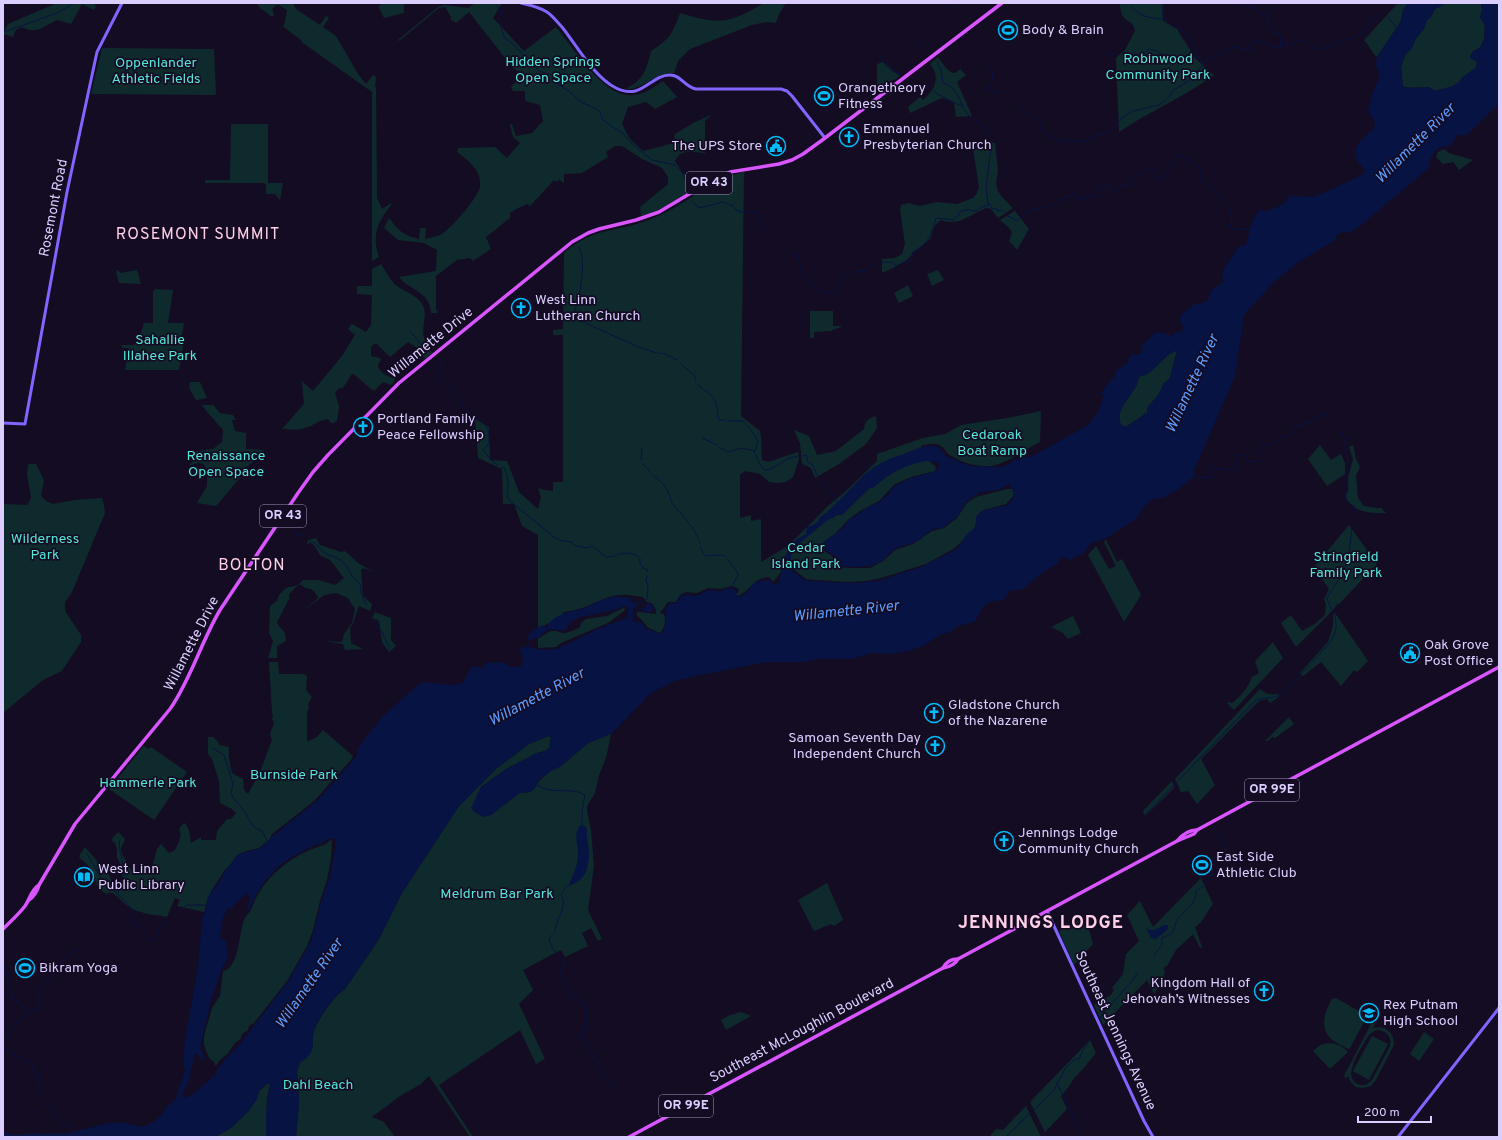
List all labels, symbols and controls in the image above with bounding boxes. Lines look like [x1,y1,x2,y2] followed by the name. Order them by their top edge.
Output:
[997,19,1019,41] sports icon: Body & Brain
[1022,22,1104,39] place label: Body & Brain
[1106,51,1210,84] park label: Robinwood Community Park
[505,54,601,87] park label: Hidden Springs Open Space
[111,55,201,88] park label: Oppenlander Athletic Fields
[838,80,926,113] place label: Orangetheory Fitness
[813,85,835,107] sports icon: Orangetheory Fitness
[1372,99,1461,188] water label: Willamette River
[863,121,992,154] place label: Emmanuel Presbyterian Church
[838,126,860,148] church icon: Emmanuel Presbyterian Church
[765,135,787,157] public building icon: The UPS Store
[671,138,762,155] place label: The UPS Store
[36,158,72,258] street label: Rosemont Road
[686,172,732,194] road number: OR 43
[116,225,280,245] district label: ROSEMONT SUMMIT
[535,292,640,325] place label: West Linn Lutheran Church
[510,297,532,319] church icon: West Linn Lutheran Church
[385,304,477,382] street label: Willamette Drive
[1162,331,1225,436] water label: Willamette River
[123,332,197,365] park label: Sahallie Illahee Park
[377,411,484,444] place label: Portland Family Peace Fellowship
[352,416,374,438] church icon: Portland Family Peace Fellowship
[957,427,1027,460] park label: Cedaroak Boat Ramp
[187,448,265,481] park label: Renaissance Open Space
[260,505,306,527] road number: OR 43
[11,531,79,564] park label: Wilderness Park
[771,540,841,573] park label: Cedar Island Park
[1310,549,1382,582] park label: Stringfield Family Park
[218,556,286,576] district label: BOLTON
[161,594,223,694] street label: Willamette Drive
[792,597,901,627] water label: Willamette River
[1424,637,1493,670] place label: Oak Grove Post Office
[1399,642,1421,664] public building icon: Oak Grove Post Office
[486,664,589,731] water label: Willamette River
[948,697,1060,730] place label: Gladstone Church of the Nazarene
[923,702,945,724] church icon: Gladstone Church of the Nazarene
[788,730,921,763] place label: Samoan Seventh Day Independent Church
[924,735,946,757] church icon: Samoan Seventh Day Independent Church
[250,767,338,784] park label: Burnside Park
[99,775,197,792] park label: Hammerle Park
[1245,779,1299,801] road number: OR 99E
[1018,825,1139,858] place label: Jennings Lodge Community Church
[993,830,1015,852] church icon: Jennings Lodge Community Church
[1216,849,1297,882] place label: East Side Athletic Club
[1191,854,1213,876] sports icon: East Side Athletic Club
[98,861,185,894] place label: West Linn Public Library
[73,866,95,888] library icon: West Linn Public Library
[440,886,554,903] park label: Meldrum Bar Park
[958,912,1124,935] district label: JENNINGS LODGE
[272,934,349,1033] water label: Willamette River
[1071,949,1159,1113] street label: Southeast Jennings Avenue
[14,957,36,979] sports icon: Bikram Yoga
[39,960,118,977] place label: Bikram Yoga
[707,975,897,1087] street label: Southeast McLoughlin Boulevard
[1122,975,1250,1008] place label: Kingdom Hall of Jehovah’s Witnesses
[1253,980,1275,1002] church icon: Kingdom Hall of Jehovah’s Witnesses
[1383,997,1458,1030] place label: Rex Putnam High School
[1358,1002,1380,1024] school or university icon: Rex Putnam High School
[283,1077,353,1094] park label: Dahl Beach
[659,1095,713,1117] road number: OR 99E
[1358,1098,1431,1124] scale bar
[1364,1105,1400,1121] text: 200 m

